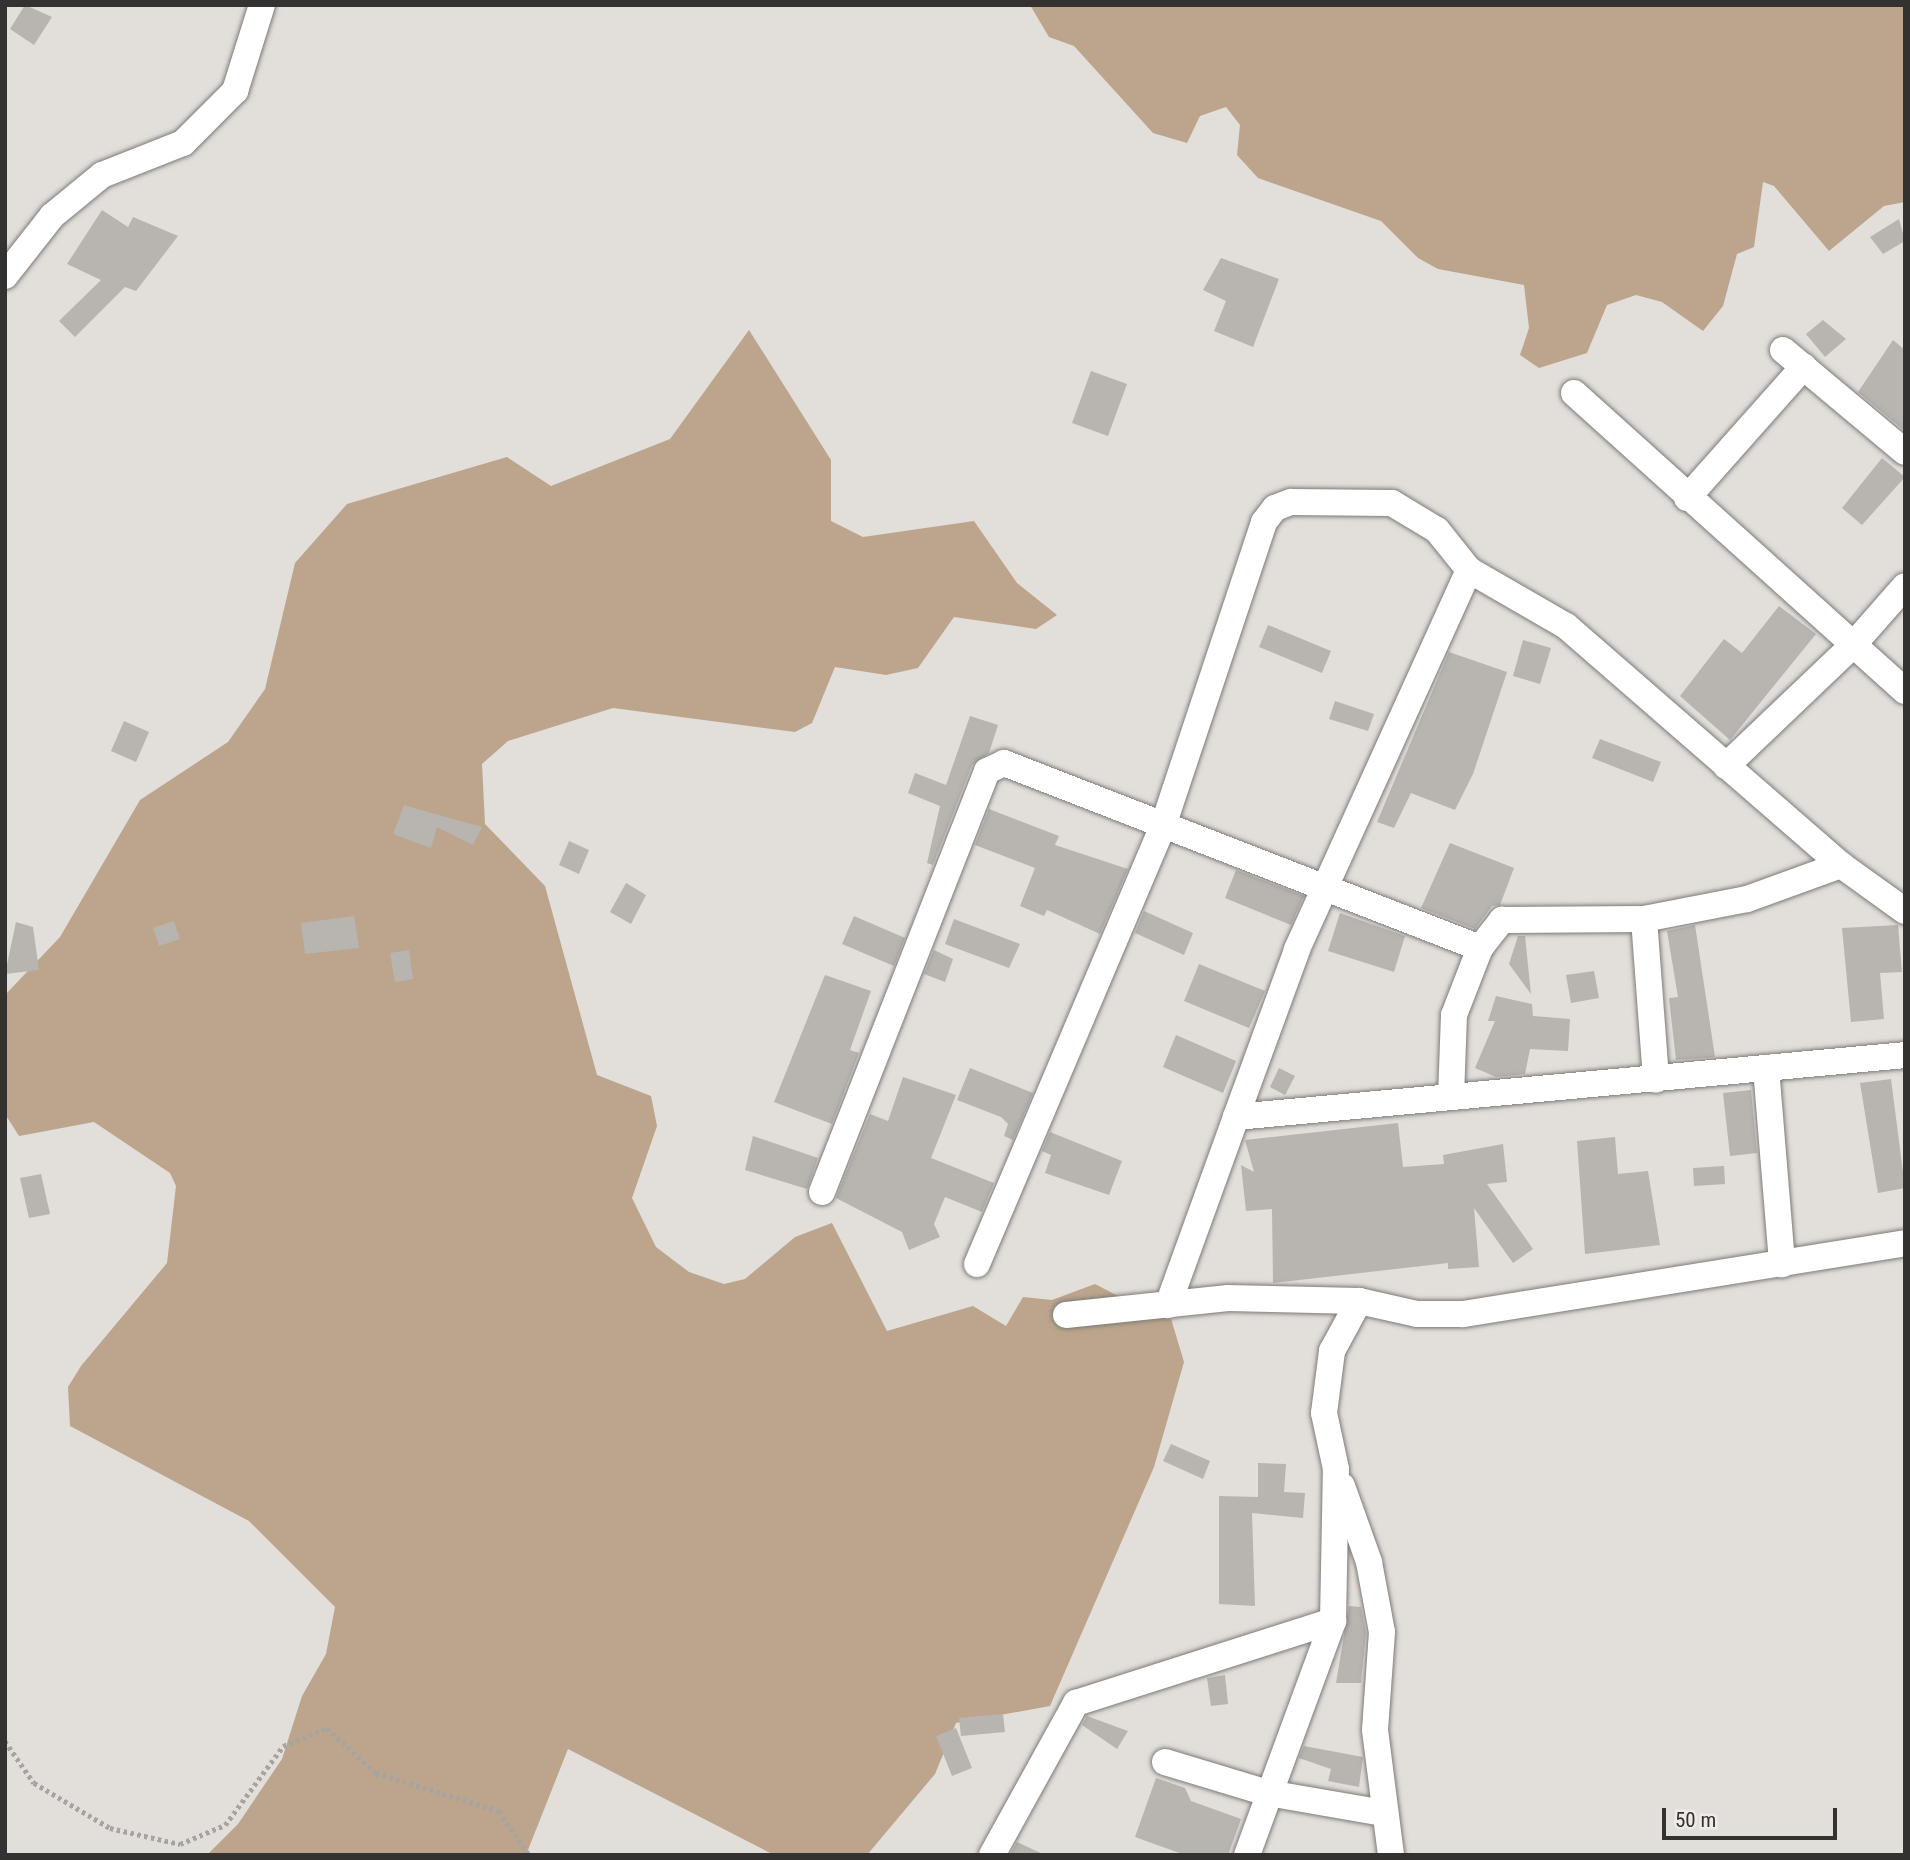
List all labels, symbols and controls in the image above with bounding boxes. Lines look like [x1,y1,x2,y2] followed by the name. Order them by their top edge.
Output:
[1665,1794,1840,1838] scale bar
[1675,1808,1716,1832] text: 50 m

